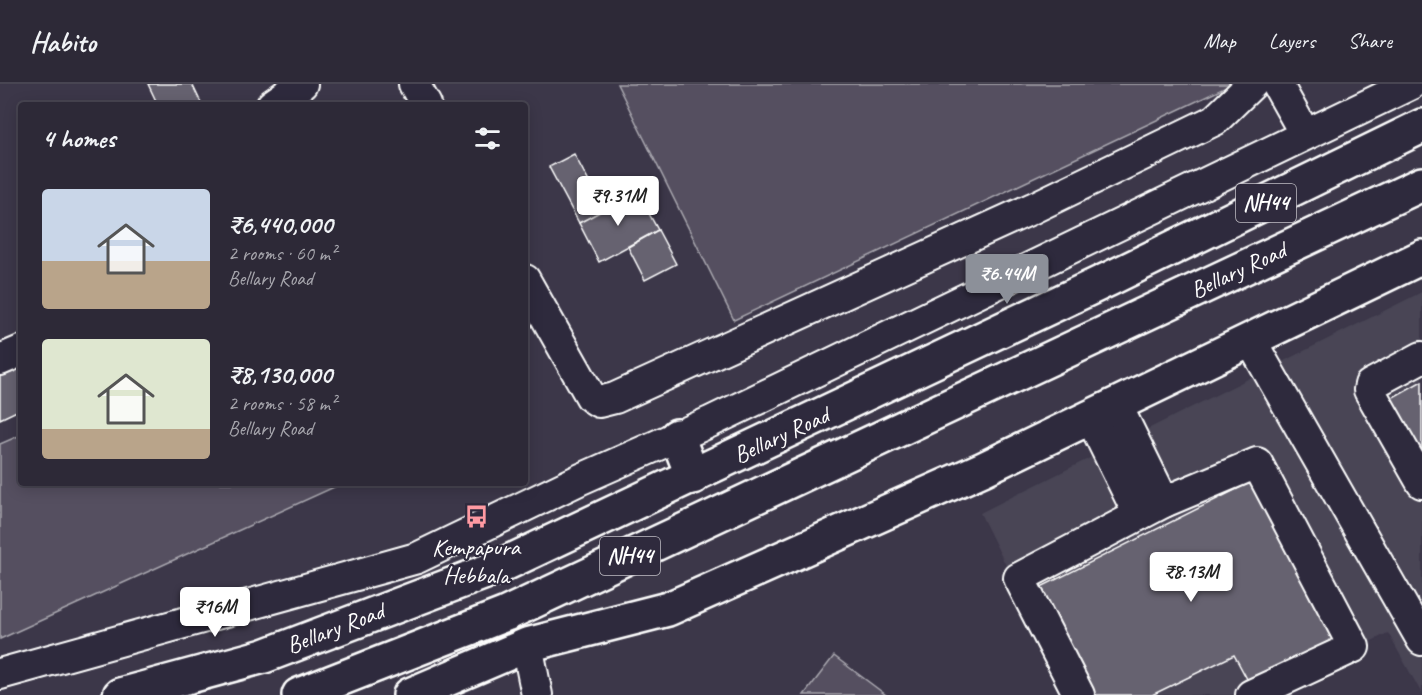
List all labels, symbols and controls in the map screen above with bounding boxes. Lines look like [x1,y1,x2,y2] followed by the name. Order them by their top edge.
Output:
[30,24,96,59] text: Habito
[1203,28,1236,54] text: Map
[1269,28,1315,54] text: Layers
[1348,28,1392,54] text: Share
[42,122,115,155] text: 4 homes
[471,122,504,155] icon: filters
[569,176,667,227] pin: ₹9.31M
[591,183,645,208] text: ₹9.31M
[1236,184,1296,222] road number: NH44
[228,208,332,241] text: ₹6,440,000
[90,213,162,285] icon: home
[1185,233,1294,305] street label: Bellary Road
[228,241,336,266] text: 2 rooms · 60 m²
[958,254,1056,305] pin: ₹6.44M
[980,261,1034,286] text: ₹6.44M
[228,266,313,291] text: Bellary Road
[228,358,332,391] text: ₹8,130,000
[90,363,162,435] icon: home
[228,391,336,416] text: 2 rooms · 58 m²
[728,398,837,470] street label: Bellary Road
[228,416,313,441] text: Bellary Road
[463,504,489,530] bus stop icon: Kempapura Hebbala
[432,532,521,590] place label: Kempapura Hebbala
[600,537,660,575] road number: NH44
[1142,552,1240,603] pin: ₹8.13M
[1164,559,1218,584] text: ₹8.13M
[179,587,251,638] pin: ₹16M
[194,594,236,619] text: ₹16M
[282,594,391,660] street label: Bellary Road

